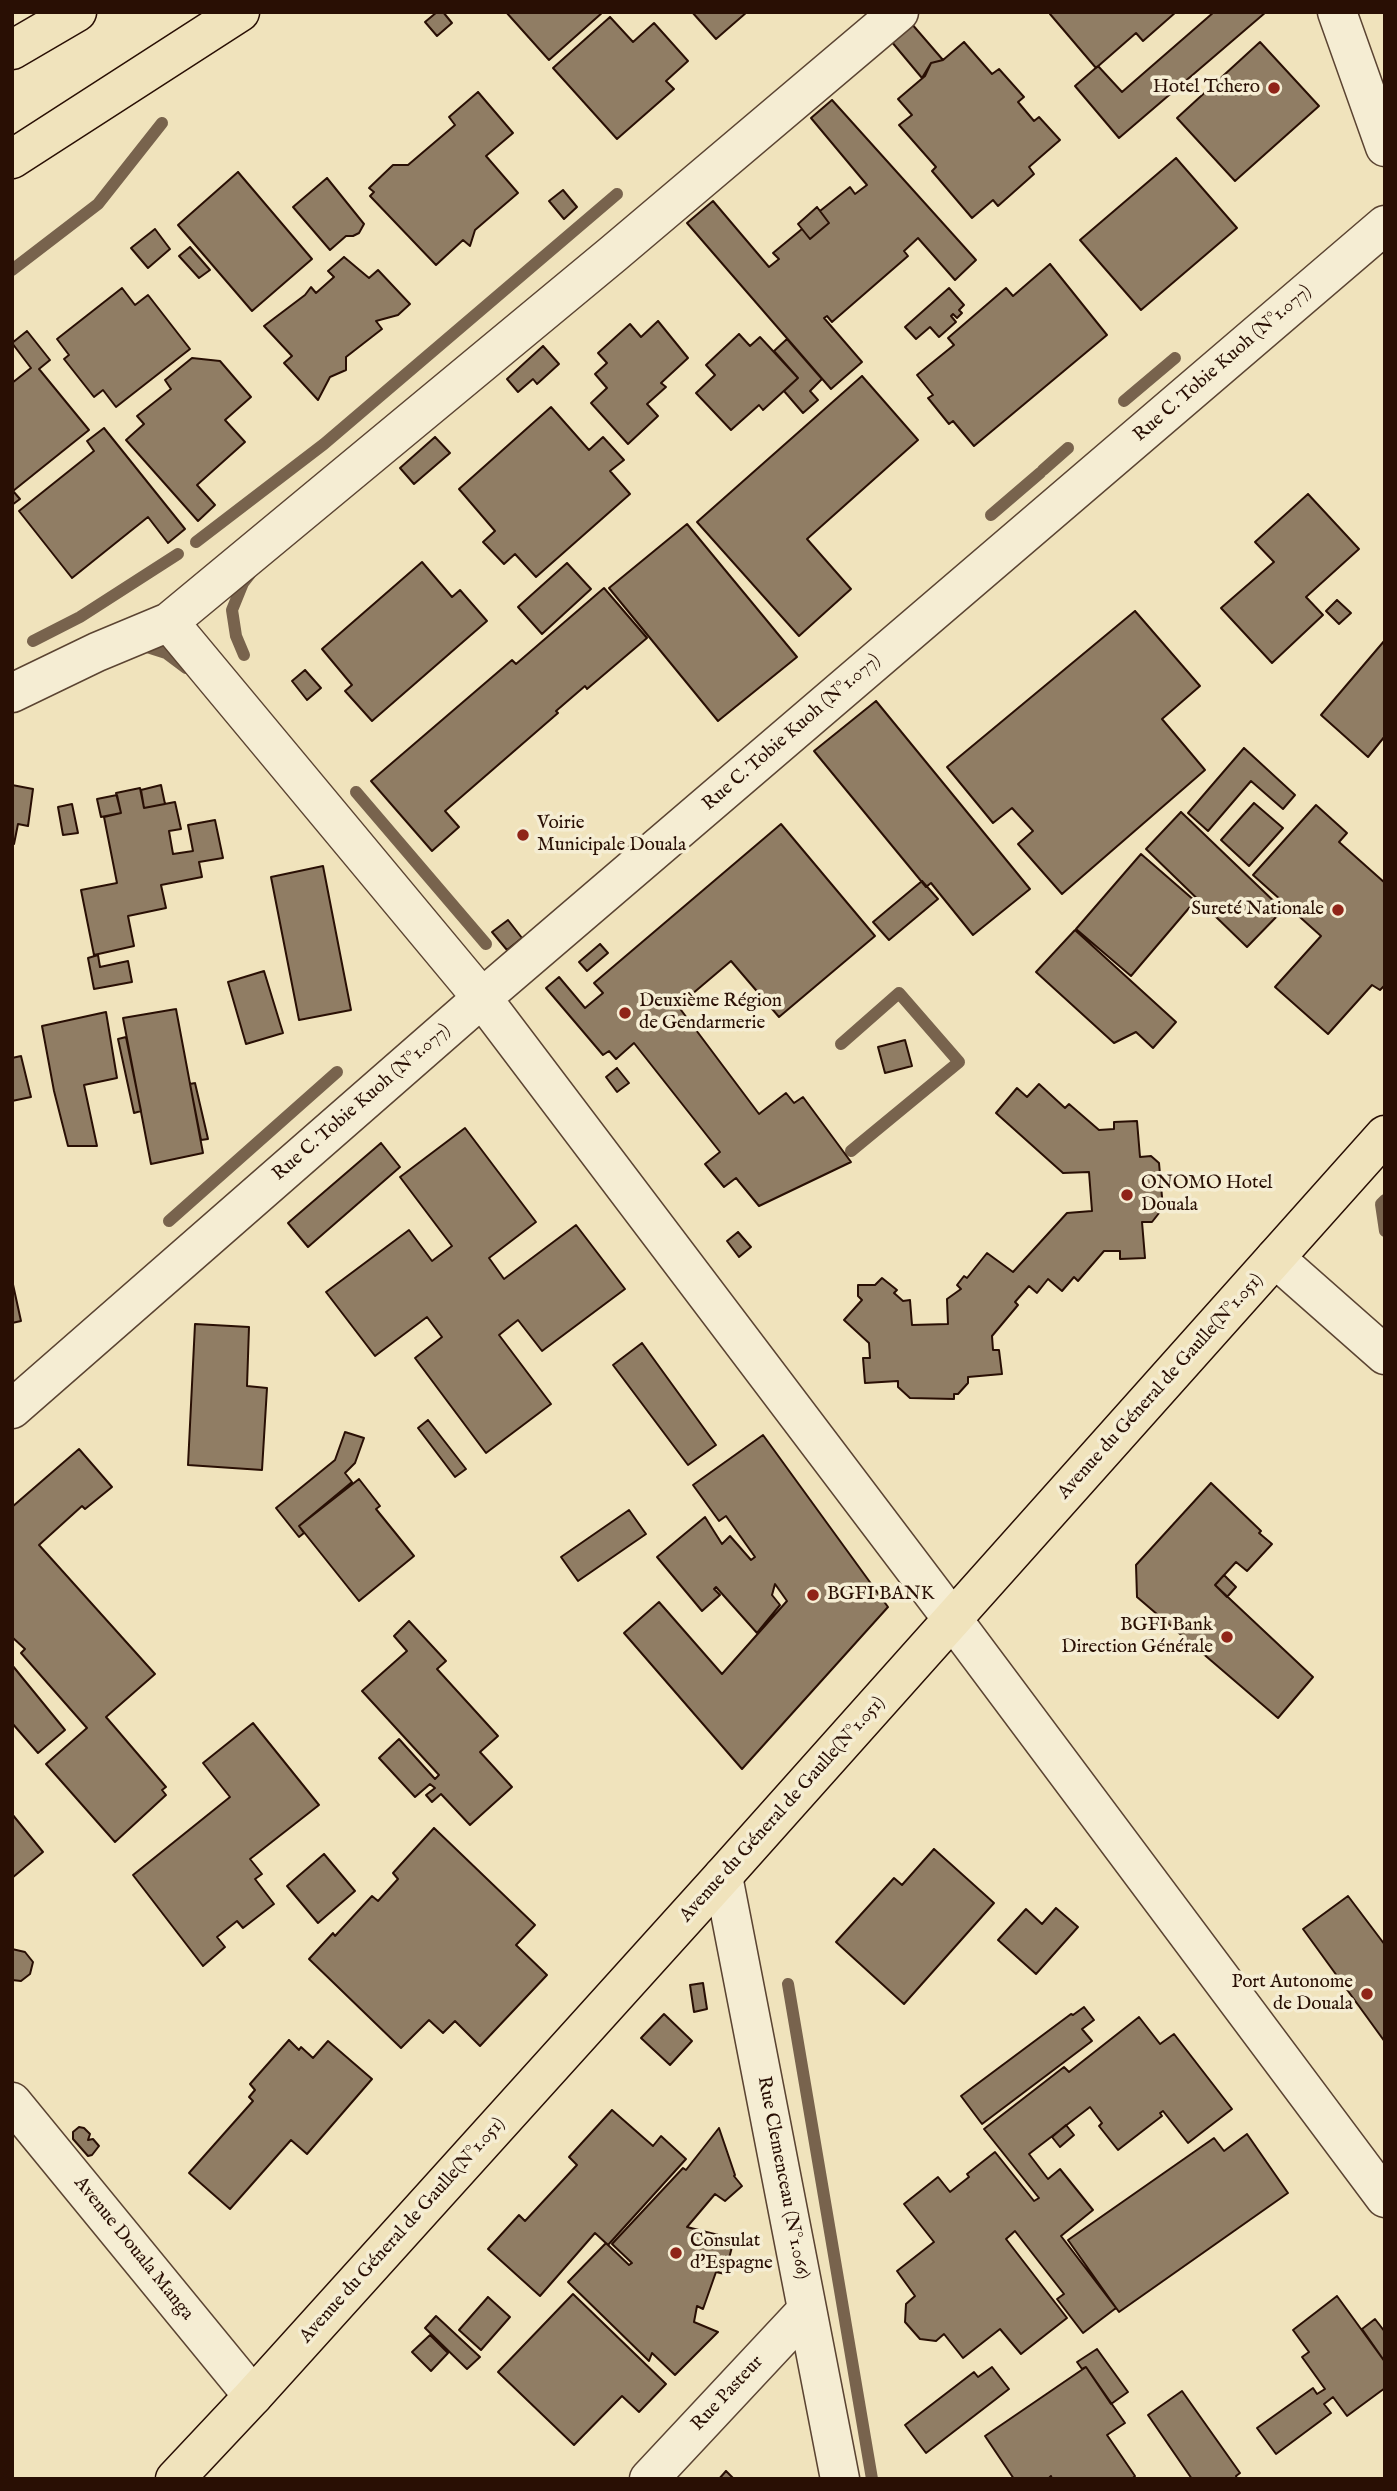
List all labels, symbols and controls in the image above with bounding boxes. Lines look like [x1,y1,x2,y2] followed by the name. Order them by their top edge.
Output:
[1153,77,1260,99] place label: Hotel Tchero
[1266,80,1282,96] marker: Hotel Tchero
[1130,281,1316,447] street label: Rue C. Tobie Kuoh (N°1.077)
[699,650,885,816] street label: Rue C. Tobie Kuoh (N°1.077)
[537,813,686,857] place label: Voirie Municipale Douala
[515,827,531,843] marker: Voirie Municipale Douala
[1191,899,1324,921] place label: Sureté Nationale
[1330,902,1346,918] marker: Sureté Nationale
[639,991,782,1035] place label: Deuxième Région de Gendarmerie
[617,1005,633,1021] marker: Deuxième Région de Gendarmerie
[269,1020,455,1186] street label: Rue C. Tobie Kuoh (N°1.077)
[1141,1173,1273,1217] place label: ONOMO Hotel Douala
[1119,1187,1135,1203] marker: ONOMO Hotel Douala
[1054,1269,1268,1505] street label: Avenue du Géneral de Gaulle(N°1.051)
[827,1584,935,1606] place label: BGFI BANK
[805,1587,821,1603] marker: BGFI BANK
[1061,1615,1213,1659] place label: BGFI Bank Direction Générale
[1219,1629,1235,1645] marker: BGFI Bank Direction Générale
[676,1692,890,1928] street label: Avenue du Géneral de Gaulle(N°1.051)
[1232,1972,1353,2016] place label: Port Autonome de Douala
[1359,1986,1375,2002] marker: Port Autonome de Douala
[751,2075,813,2281] street label: Rue Clemenceau (N°1.066)
[296,2113,510,2349] street label: Avenue du Géneral de Gaulle(N°1.051)
[68,2173,198,2325] street label: Avenue Douala Manga
[690,2231,773,2275] place label: Consulat d'Espagne
[668,2245,684,2261] marker: Consulat d'Espagne
[687,2352,769,2436] street label: Rue Pasteur

